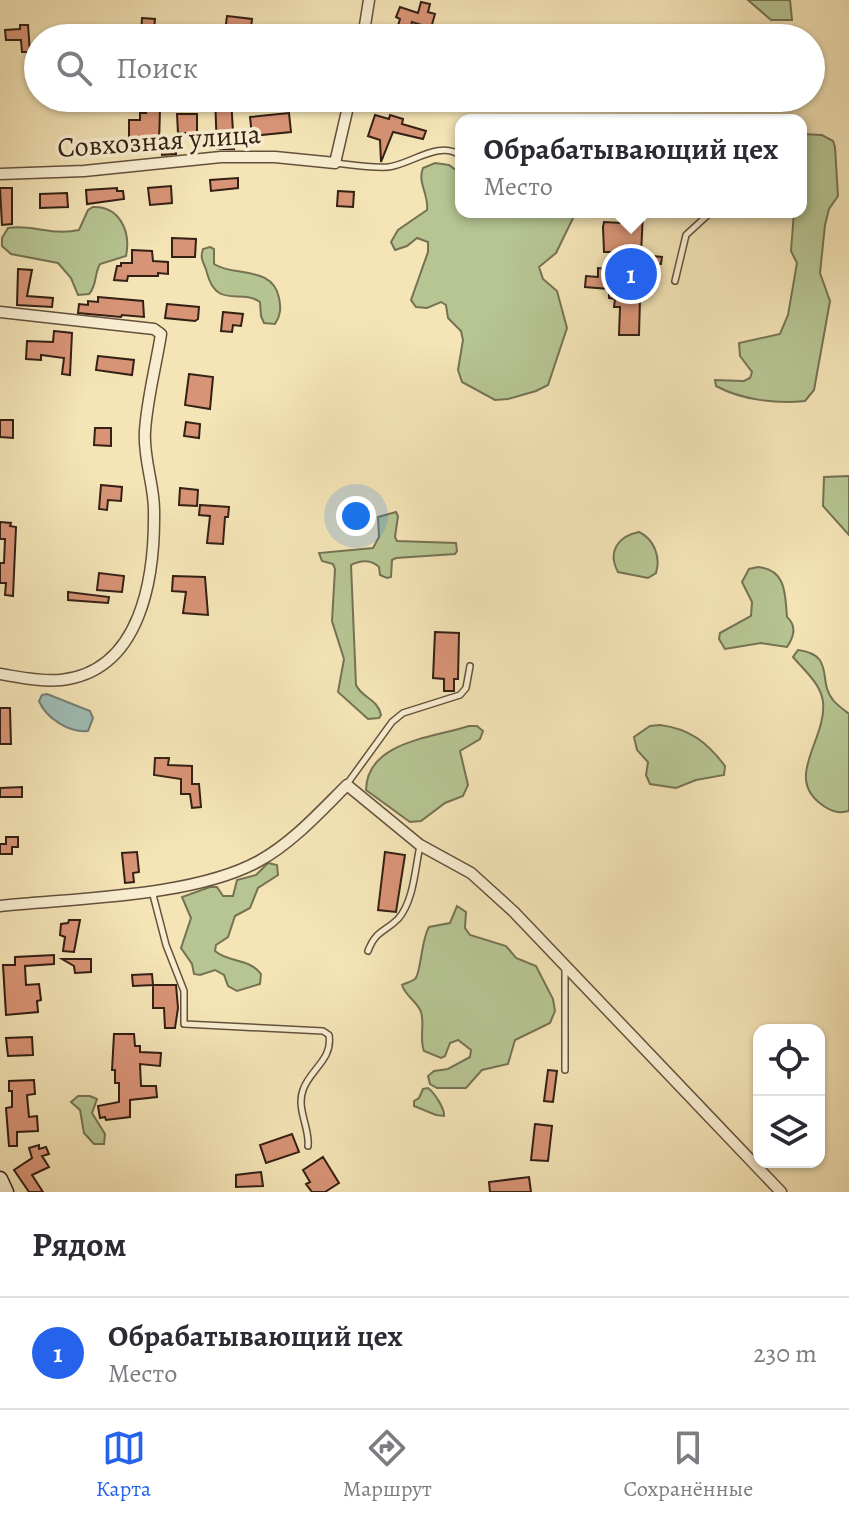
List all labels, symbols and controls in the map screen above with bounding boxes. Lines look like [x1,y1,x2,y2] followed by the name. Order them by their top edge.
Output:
[24,24,825,112] search box
[52,46,96,90] icon: search
[116,48,198,88] text: Поиск
[455,114,807,218] popup
[56,115,262,167] street label: Совхозная улица
[484,129,778,169] text: Обрабатывающий цех
[484,169,553,204] text: Место
[605,244,657,304] pin: 1
[336,496,376,536] your location
[753,1024,825,1168] map controls
[753,1024,825,1096] button: locate
[753,1096,825,1168] button: layers
[32,1221,126,1268] text: Рядом
[108,1316,403,1356] text: Обрабатывающий цех
[53,1336,63,1371] text: 1
[753,1336,817,1371] text: 230 m
[108,1356,177,1391] text: Место
[96,1426,151,1504] tab: Карта
[343,1426,432,1504] tab: Маршрут
[623,1426,753,1504] tab: Сохранённые

